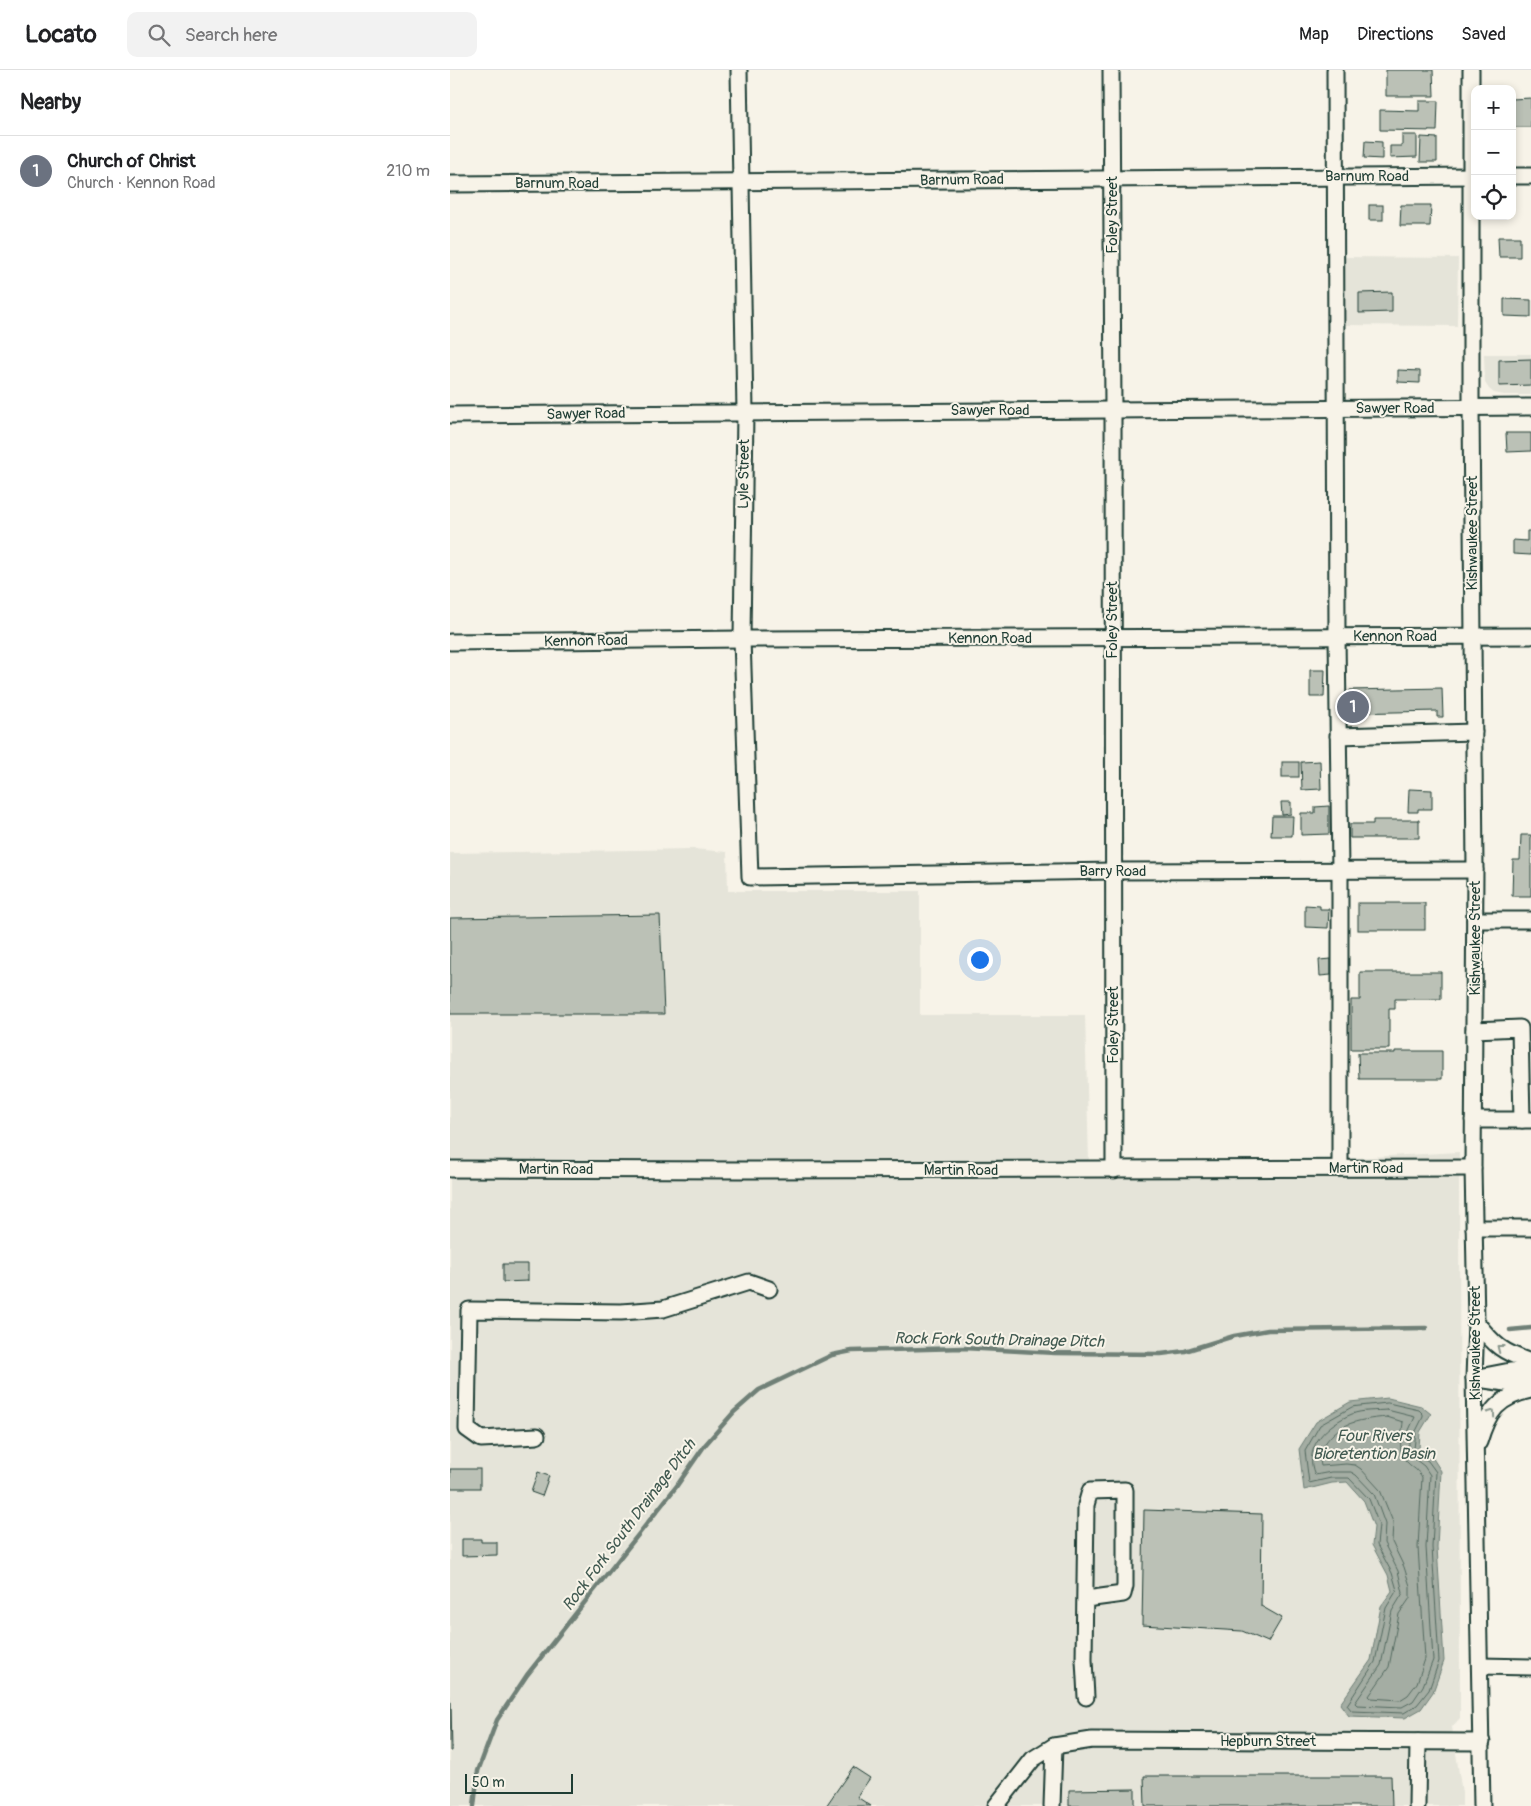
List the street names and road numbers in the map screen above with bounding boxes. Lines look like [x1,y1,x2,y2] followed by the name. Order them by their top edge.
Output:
[1325,167,1409,186] street label: Barnum Road
[920,170,1004,190] street label: Barnum Road
[515,174,599,193] street label: Barnum Road
[1103,175,1122,254] street label: Foley Street
[1355,399,1435,418] street label: Sawyer Road
[950,401,1030,420] street label: Sawyer Road
[546,404,626,424] street label: Sawyer Road
[734,438,754,509] street label: Lyle Street
[1463,475,1482,590] street label: Kishwaukee Street
[1103,580,1122,659] street label: Foley Street
[1353,627,1437,646] street label: Kennon Road
[948,629,1032,648] street label: Kennon Road
[544,631,628,651] street label: Kennon Road
[1080,862,1146,881] street label: Barry Road
[1466,880,1485,995] street label: Kishwaukee Street
[1104,985,1123,1064] street label: Foley Street
[1329,1159,1403,1178] street label: Martin Road
[519,1160,593,1179] street label: Martin Road
[924,1161,998,1180] street label: Martin Road
[1466,1285,1485,1400] street label: Kishwaukee Street
[1220,1732,1317,1751] street label: Hepburn Street

